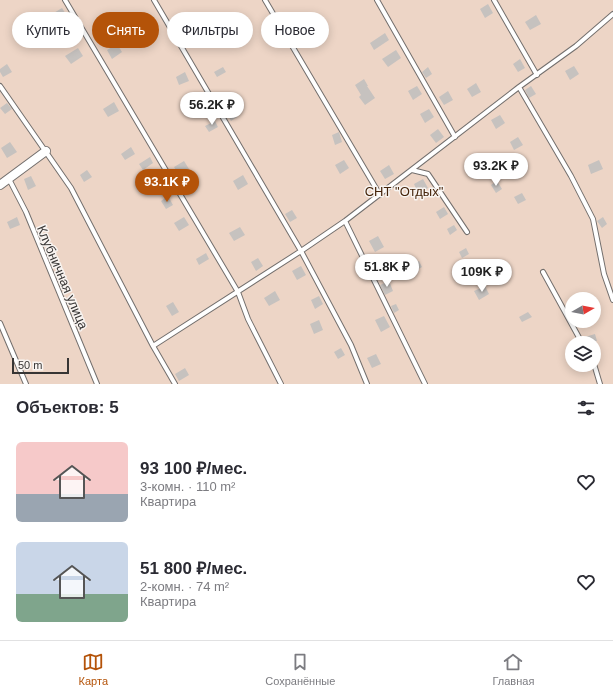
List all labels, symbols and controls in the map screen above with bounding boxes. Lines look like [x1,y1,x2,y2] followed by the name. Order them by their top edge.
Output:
[12,12,84,48] chip: Купить
[92,12,159,48] chip: Снять
[167,12,253,48] chip: Фильтры
[261,12,329,48] chip: Новое
[175,92,249,126] pin: 56.2K ₽
[189,97,235,112] text: 56.2K ₽
[459,153,533,187] pin: 93.2K ₽
[473,158,519,173] text: 93.2K ₽
[130,169,204,203] pin: 93.1K ₽
[144,174,190,189] text: 93.1K ₽
[365,184,444,199] park label: СНТ "Отдых"
[34,223,91,332] street label: Клубничная улица
[350,254,424,288] pin: 51.8K ₽
[364,259,410,274] text: 51.8K ₽
[449,259,515,293] pin: 109K ₽
[461,264,503,279] text: 109K ₽
[565,292,601,328] north arrow
[565,292,601,372] map controls
[565,336,601,372] button: layers
[12,356,69,375] scale bar
[18,359,42,371] text: 50 m
[575,397,597,419] icon: filters
[16,398,119,417] text: Объектов: 5
[48,458,96,506] icon: home
[140,459,247,478] text: 93 100 ₽/мес.
[575,471,597,493] icon: heart
[140,479,235,494] text: 3-комн. · 110 m²
[140,494,196,509] text: Квартира
[48,558,96,606] icon: home
[140,559,247,578] text: 51 800 ₽/мес.
[575,571,597,593] icon: heart
[140,579,229,594] text: 2-комн. · 74 m²
[140,594,196,609] text: Квартира
[79,651,108,687] tab: Карта
[265,651,335,687] tab: Сохранённые
[492,651,534,687] tab: Главная

